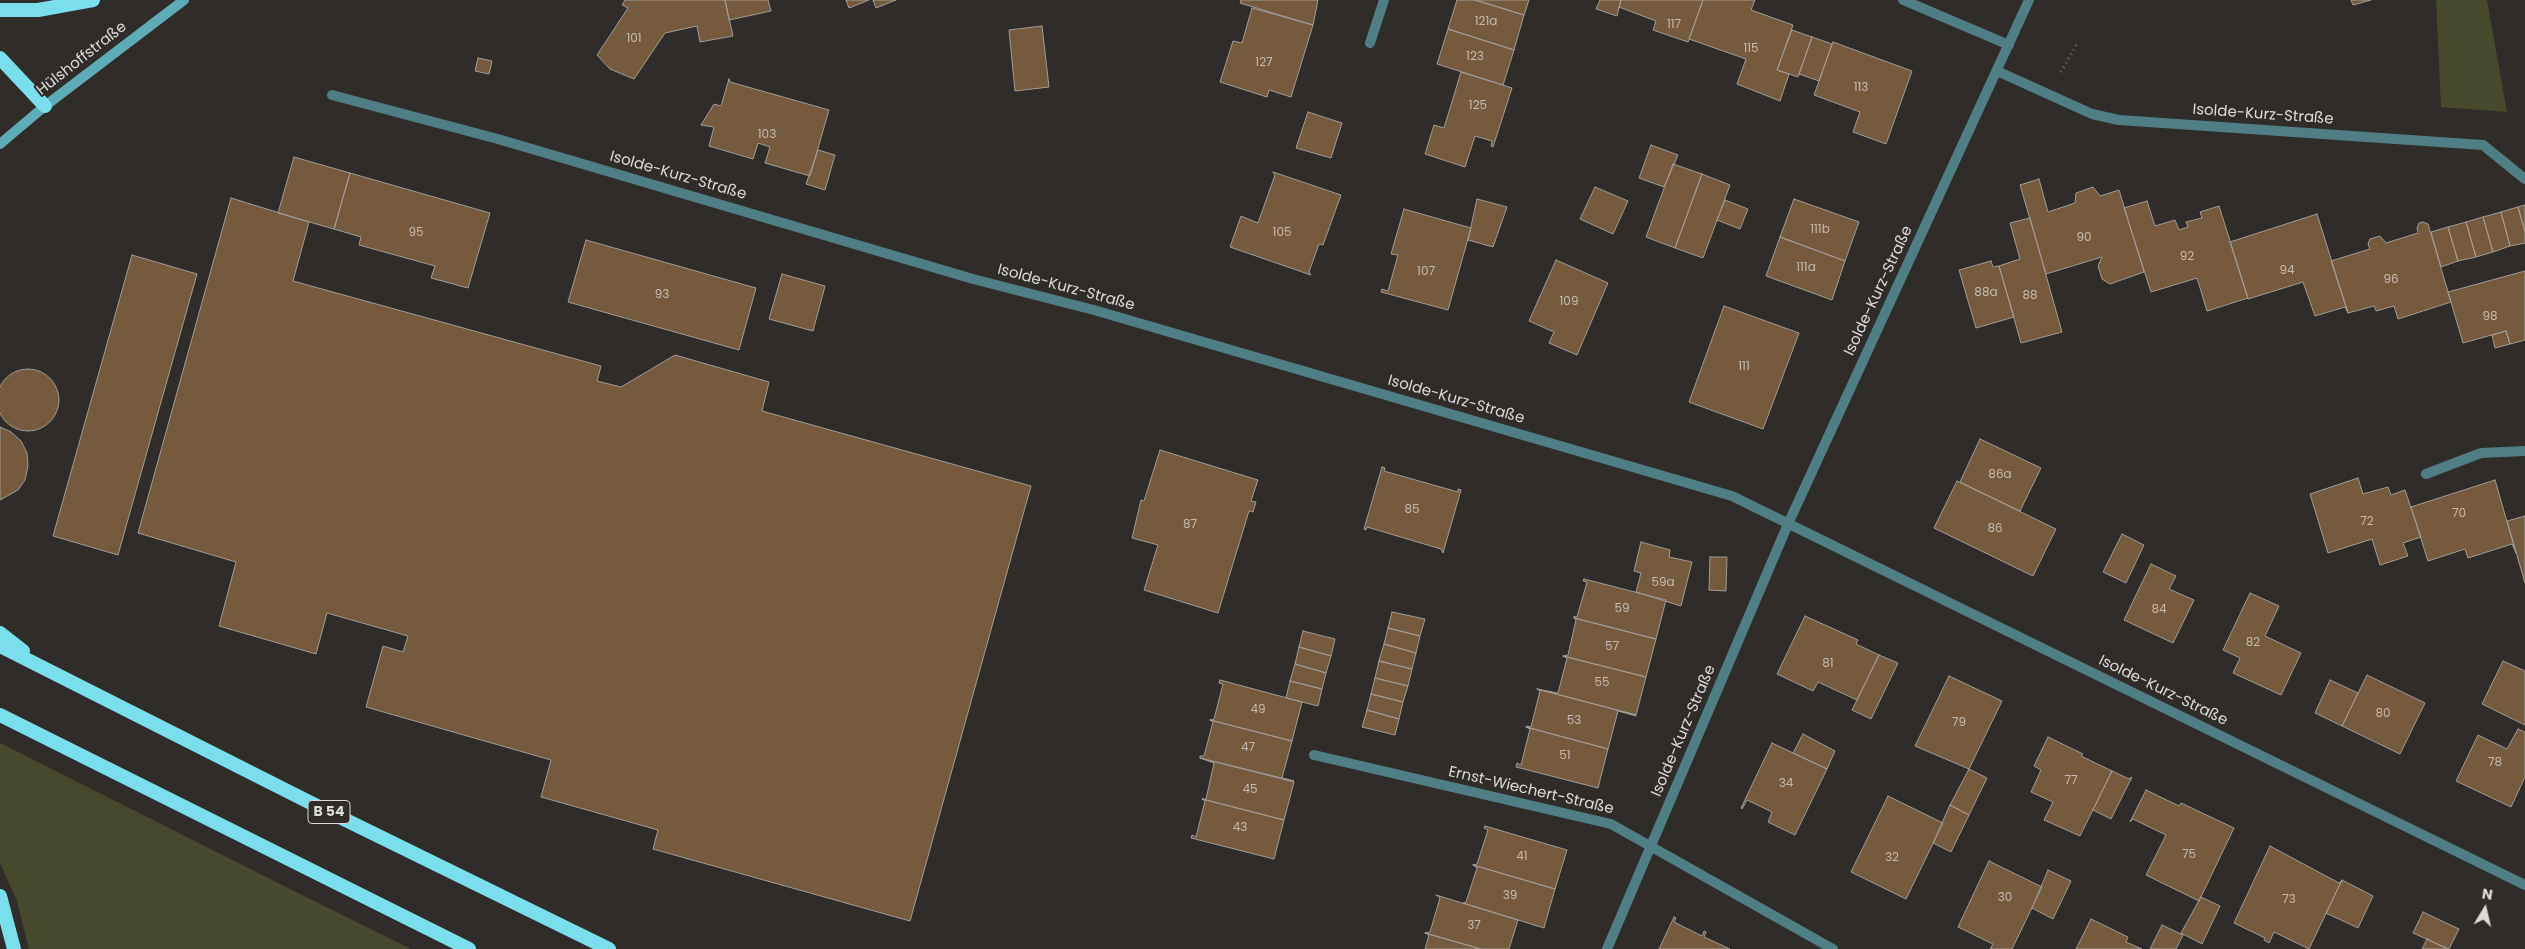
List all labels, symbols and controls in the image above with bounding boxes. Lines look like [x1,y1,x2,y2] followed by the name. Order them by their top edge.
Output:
[1475,15,1497,29] house number: 121a
[33,18,131,100] street label: Hülshoffstraße
[1667,18,1681,32] house number: 117
[626,32,642,46] house number: 101
[1743,42,1759,56] house number: 115
[1466,50,1484,64] house number: 123
[1255,56,1273,70] house number: 127
[1854,81,1868,95] house number: 113
[1469,99,1487,113] house number: 125
[2192,101,2334,129] street label: Isolde-Kurz-Straße
[758,128,776,142] house number: 103
[608,148,748,204] street label: Isolde-Kurz-Straße
[1810,223,1830,237] house number: 111b
[1841,223,1917,359] street label: Isolde-Kurz-Straße
[408,226,424,240] house number: 95
[1273,226,1291,240] house number: 105
[2076,231,2092,245] house number: 90
[2180,250,2194,264] house number: 92
[995,261,1137,315] street label: Isolde-Kurz-Straße
[1796,261,1816,275] house number: 111a
[2279,264,2295,278] house number: 94
[1417,265,1435,279] house number: 107
[2383,273,2399,287] house number: 96
[1974,286,1998,300] house number: 88a
[655,288,669,302] house number: 93
[2022,289,2038,303] house number: 88
[1560,295,1578,309] house number: 109
[2482,310,2498,324] house number: 98
[1738,360,1750,374] house number: 111
[1386,372,1526,428] street label: Isolde-Kurz-Straße
[1988,468,2012,482] house number: 86a
[1404,503,1420,517] house number: 85
[2452,507,2466,521] house number: 70
[2360,515,2374,529] house number: 72
[1183,518,1197,532] house number: 87
[1987,522,2003,536] house number: 86
[1651,576,1675,590] house number: 59a
[1614,602,1630,616] house number: 59
[2151,603,2167,617] house number: 84
[2246,636,2260,650] house number: 82
[1605,640,1619,654] house number: 57
[2096,652,2230,730] street label: Isolde-Kurz-Straße
[1822,657,1834,671] house number: 81
[1648,662,1720,800] street label: Isolde-Kurz-Straße
[1594,676,1610,690] house number: 55
[1250,703,1266,717] house number: 49
[2375,707,2391,721] house number: 80
[1567,714,1581,728] house number: 53
[1952,716,1966,730] house number: 79
[1241,741,1255,755] house number: 47
[1559,749,1571,763] house number: 51
[2488,756,2502,770] house number: 78
[1447,763,1615,819] street label: Ernst-Wiechert-Straße
[2064,774,2078,788] house number: 77
[1779,777,1793,791] house number: 34
[1242,783,1258,797] house number: 45
[308,800,350,824] road number: B 54
[1233,821,1247,835] house number: 43
[2182,848,2196,862] house number: 75
[1516,850,1528,864] house number: 41
[1885,851,1899,865] house number: 32
[2481,883,2494,905] text: N
[2460,884,2510,934] north arrow
[1503,889,1517,903] house number: 39
[1998,891,2012,905] house number: 30
[2282,893,2296,907] house number: 73
[1467,919,1481,933] house number: 37

